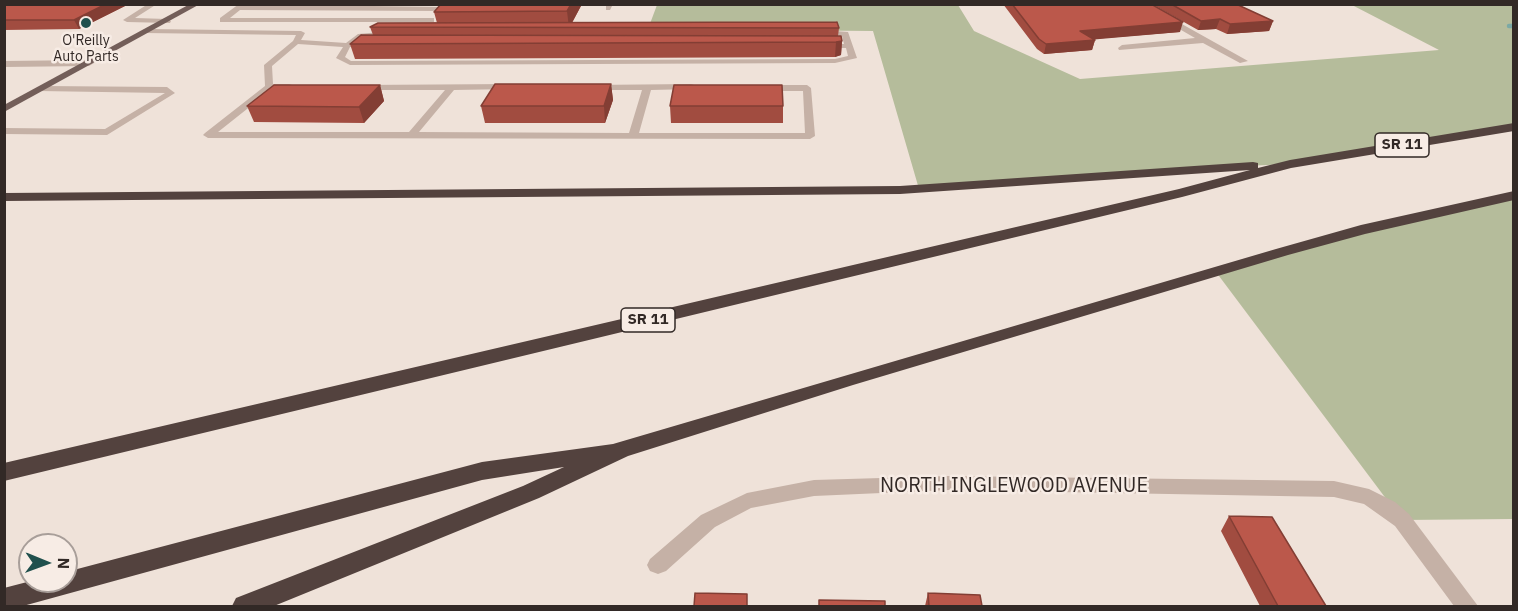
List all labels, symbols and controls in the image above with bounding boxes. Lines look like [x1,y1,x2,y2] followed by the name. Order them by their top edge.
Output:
[79,16,93,30] marker: O'Reilly Auto Parts
[53,33,119,66] place label: O'Reilly Auto Parts
[1375,133,1429,157] road number: SR 11
[621,308,675,332] road number: SR 11
[880,474,1148,498] street label: NORTH INGLEWOOD AVENUE
[18,533,78,593] north arrow
[54,557,74,569] text: N

